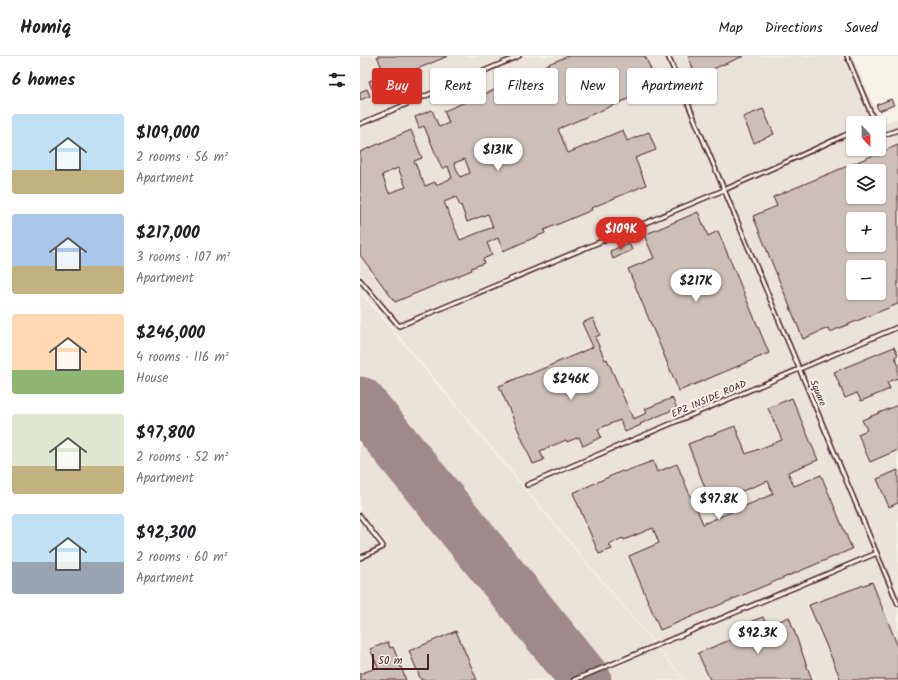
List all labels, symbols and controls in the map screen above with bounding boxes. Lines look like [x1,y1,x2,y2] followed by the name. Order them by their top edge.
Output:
[20,13,71,43] text: Homiq
[718,17,743,39] text: Map
[765,17,823,39] text: Directions
[845,17,878,39] text: Saved
[12,67,75,94] text: 6 homes
[372,68,422,104] chip: Buy
[430,68,486,104] chip: Rent
[494,68,558,104] chip: Filters
[566,68,619,104] chip: New
[627,68,717,104] chip: Apartment
[326,69,348,91] icon: filters
[846,116,886,156] north arrow
[846,116,886,300] map controls
[136,120,199,147] text: $109,000
[44,130,92,178] icon: home
[470,138,526,172] pin: $131K
[483,140,513,161] text: $131K
[136,147,228,168] text: 2 rooms · 56 m²
[846,164,886,204] button: layers
[136,168,194,189] text: Apartment
[846,212,886,252] button: +
[593,217,649,251] pin: $109K
[605,219,637,240] text: $109K
[136,220,200,247] text: $217,000
[44,230,92,278] icon: home
[136,247,230,268] text: 3 rooms · 107 m²
[846,260,886,300] button: −
[136,268,194,289] text: Apartment
[668,269,724,303] pin: $217K
[679,271,713,292] text: $217K
[136,320,205,347] text: $246,000
[44,330,92,378] icon: home
[136,347,229,368] text: 4 rooms · 116 m²
[543,367,599,401] pin: $246K
[136,368,168,389] text: House
[552,369,590,390] text: $246K
[669,376,750,422] street label: EPZ INSIDE ROAD
[805,377,831,409] street label: Square
[136,420,195,447] text: $97,800
[44,430,92,478] icon: home
[136,447,228,468] text: 2 rooms · 52 m²
[136,468,194,489] text: Apartment
[686,487,752,521] pin: $97.8K
[700,489,739,510] text: $97.8K
[136,520,196,547] text: $92,300
[44,530,92,578] icon: home
[136,547,228,568] text: 2 rooms · 60 m²
[136,568,194,589] text: Apartment
[725,621,791,655] pin: $92.3K
[738,623,778,644] text: $92.3K
[372,652,429,671] scale bar
[378,652,403,670] text: 50 m

